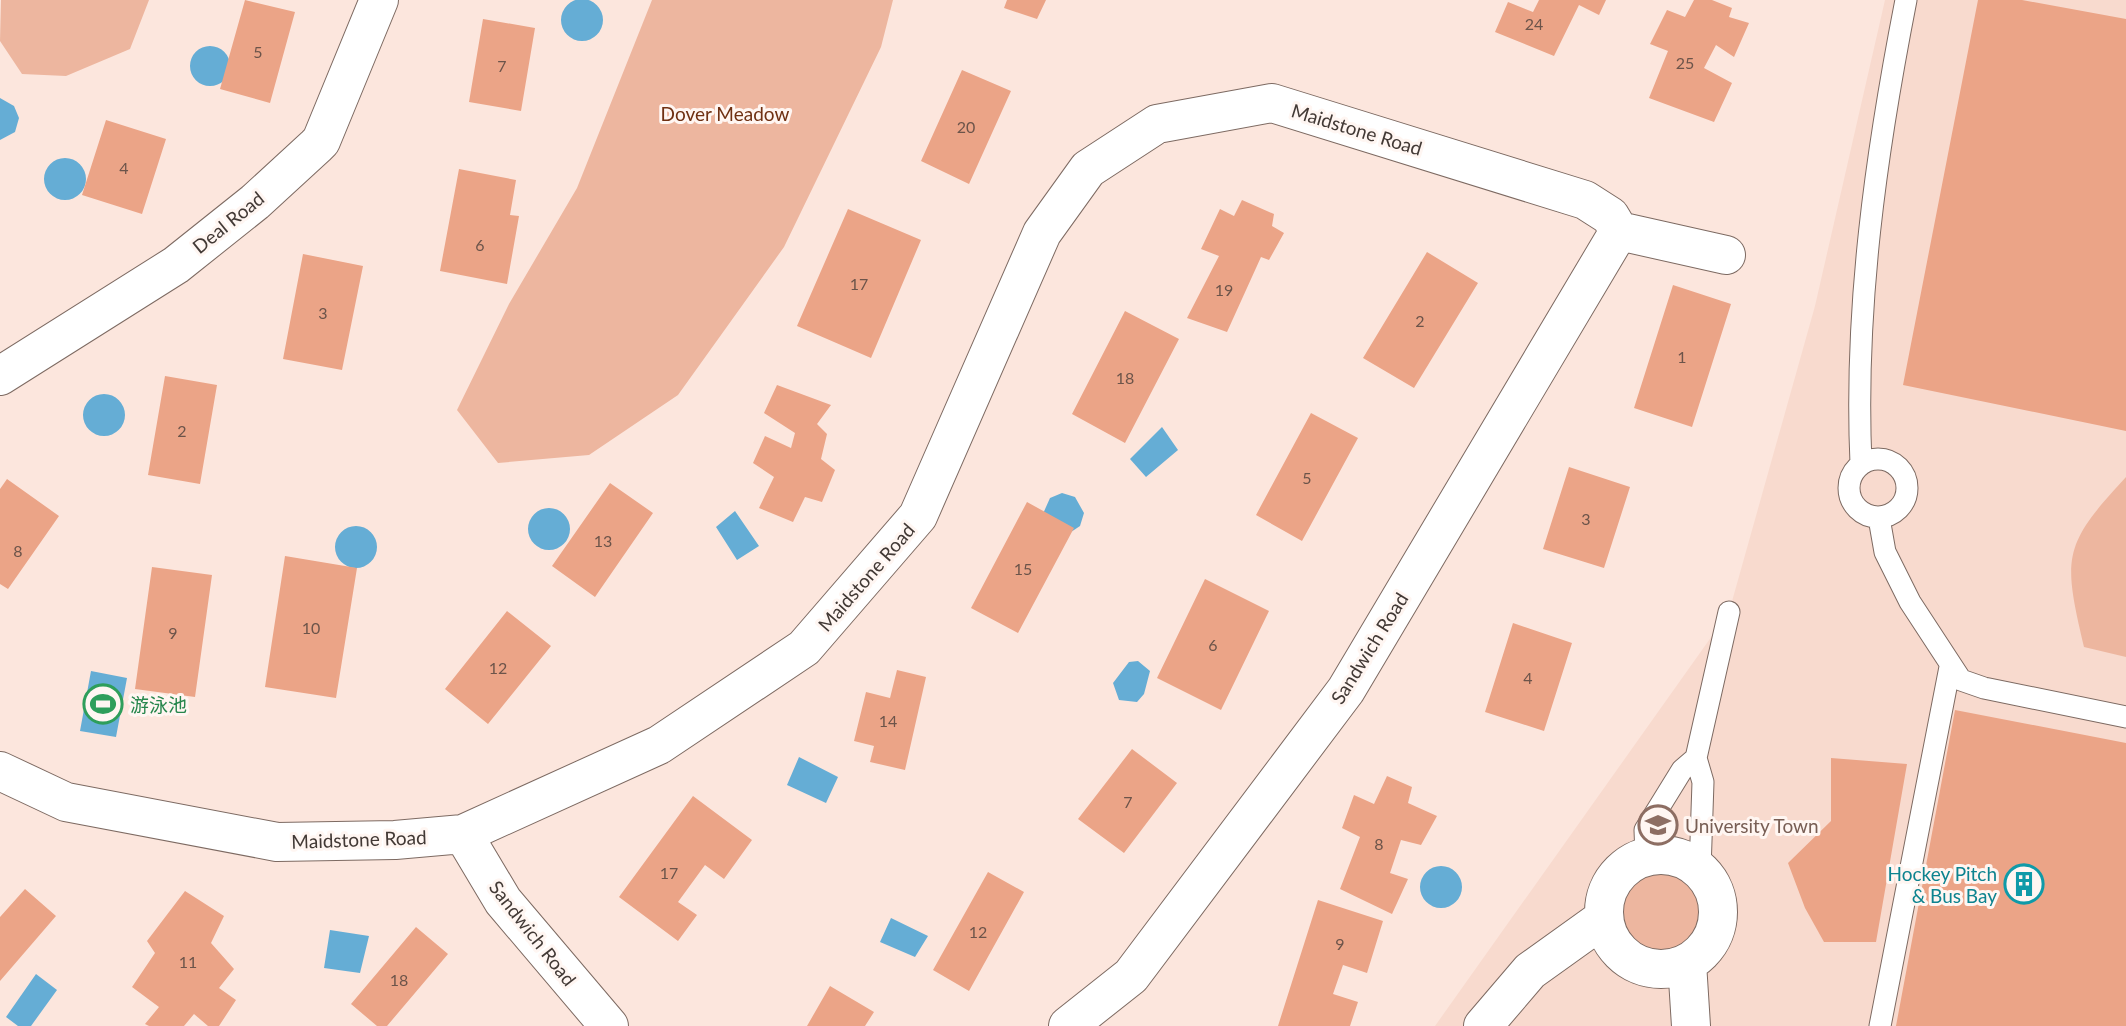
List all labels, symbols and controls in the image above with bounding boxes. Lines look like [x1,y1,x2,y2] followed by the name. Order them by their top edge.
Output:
[1525,14,1543,33] house number: 24
[253,42,263,61] house number: 5
[1676,53,1694,72] house number: 25
[497,56,507,75] house number: 7
[1289,98,1425,160] street label: Maidstone Road
[661,102,789,125] park label: Dover Meadow
[957,117,975,136] house number: 20
[119,158,129,177] house number: 4
[188,186,268,258] street label: Deal Road
[475,235,485,254] house number: 6
[850,274,868,293] house number: 17
[1215,280,1233,299] house number: 19
[318,303,328,322] house number: 3
[1415,311,1425,330] house number: 2
[1677,347,1687,366] house number: 1
[1116,368,1134,387] house number: 18
[177,421,187,440] house number: 2
[1302,468,1312,487] house number: 5
[1581,509,1591,528] house number: 3
[813,518,919,636] street label: Maidstone Road
[594,531,612,550] house number: 13
[13,541,23,560] house number: 8
[1014,559,1032,578] house number: 15
[1326,588,1412,708] street label: Sandwich Road
[302,618,320,637] house number: 10
[168,623,178,642] house number: 9
[1208,635,1218,654] house number: 6
[489,658,507,677] house number: 12
[1523,668,1533,687] house number: 4
[82,683,124,725] sports icon: 游泳池
[130,693,187,716] place label: 游泳池
[879,711,897,730] house number: 14
[1123,792,1133,811] house number: 7
[1637,804,1679,846] school or university icon: University Town
[1685,814,1819,837] place label: University Town
[291,825,427,853] street label: Maidstone Road
[1374,834,1384,853] house number: 8
[1888,862,1997,907] place label: Hockey Pitch & Bus Bay
[660,863,678,882] house number: 17
[2003,863,2045,905] building icon: Hockey Pitch & Bus Bay
[485,876,581,990] street label: Sandwich Road
[969,922,987,941] house number: 12
[1335,934,1345,953] house number: 9
[179,952,197,971] house number: 11
[390,970,408,989] house number: 18

